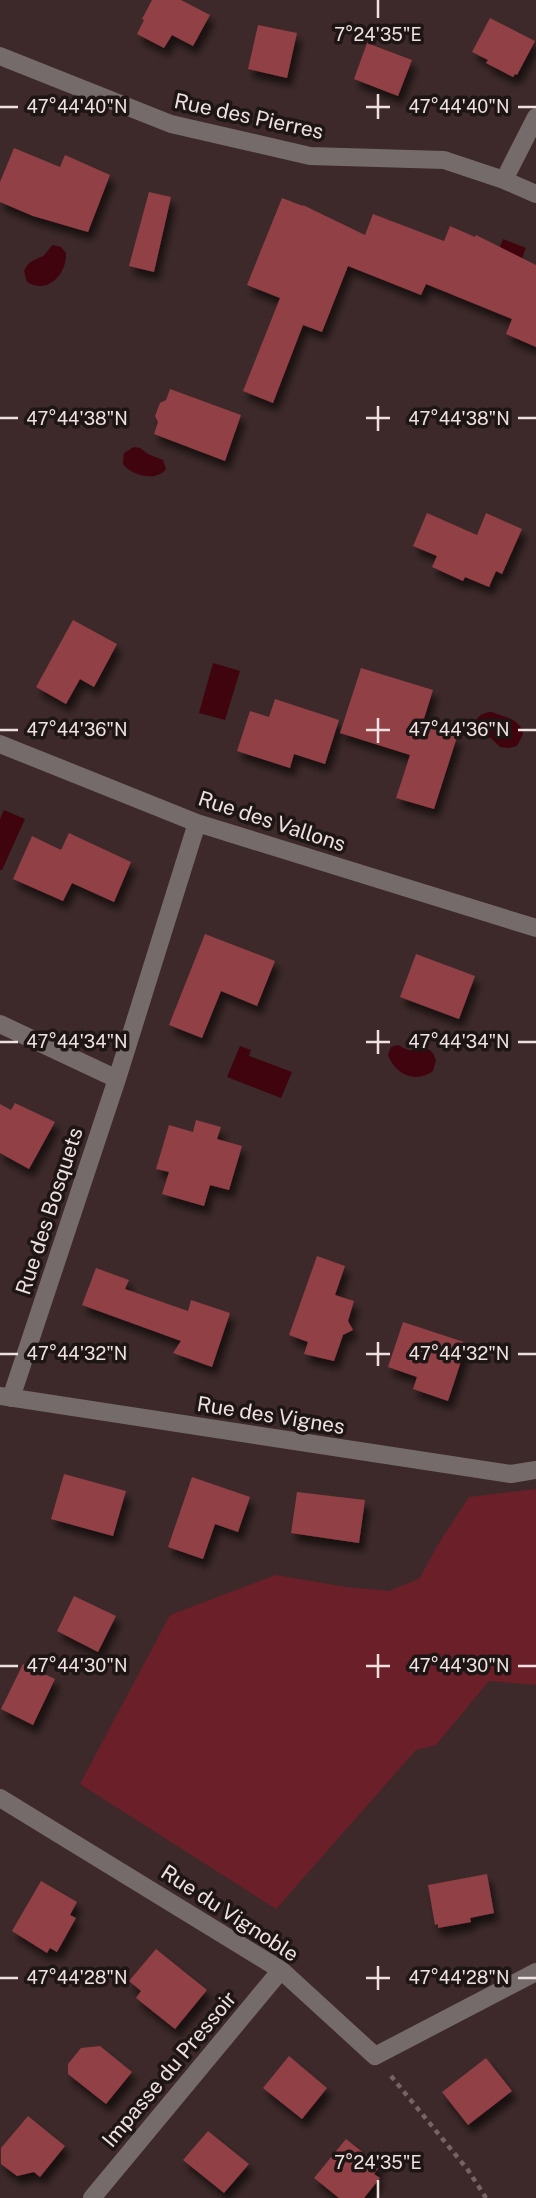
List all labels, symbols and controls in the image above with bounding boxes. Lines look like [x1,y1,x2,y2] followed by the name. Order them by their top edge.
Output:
[334,24,422,45] text: 7°24'35"E
[172,88,326,144] street label: Rue des Pierres
[26,96,128,117] text: 47°44'40"N
[408,96,510,117] text: 47°44'40"N
[26,408,128,429] text: 47°44'38"N
[408,408,510,429] text: 47°44'38"N
[26,719,128,740] text: 47°44'36"N
[408,719,510,740] text: 47°44'36"N
[195,785,349,857] street label: Rue des Vallons
[26,1031,128,1052] text: 47°44'34"N
[408,1031,510,1052] text: 47°44'34"N
[10,1124,88,1298] street label: Rue des Bosquets
[27,1343,127,1364] text: 47°44'32"N
[409,1343,509,1364] text: 47°44'32"N
[195,1391,347,1439] street label: Rue des Vignes
[26,1655,128,1676] text: 47°44'30"N
[408,1655,510,1676] text: 47°44'30"N
[157,1859,303,1967] street label: Rue du Vignoble
[26,1967,128,1988] text: 47°44'28"N
[408,1967,510,1988] text: 47°44'28"N
[97,1986,241,2152] street label: Impasse du Pressoir
[334,2152,422,2173] text: 7°24'35"E

